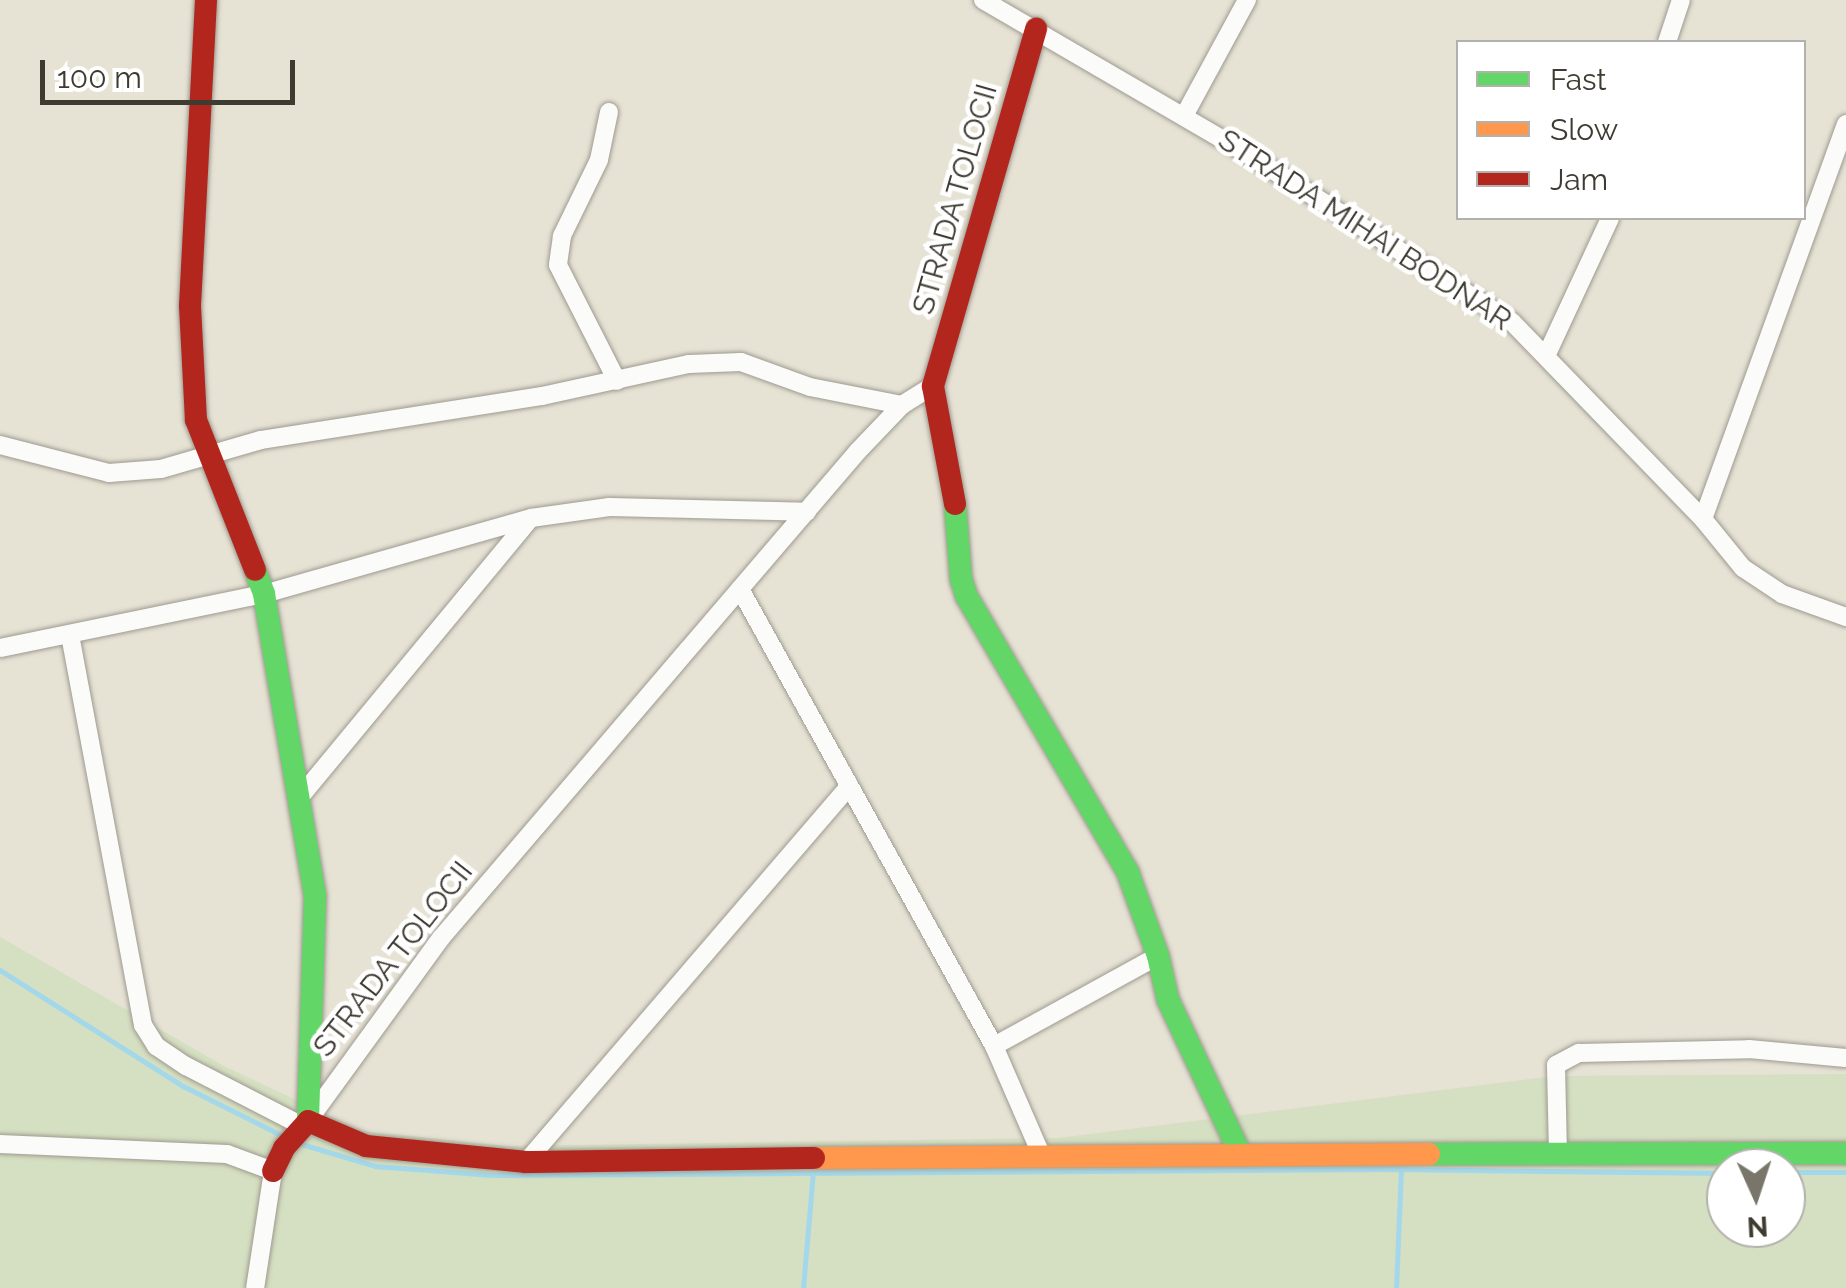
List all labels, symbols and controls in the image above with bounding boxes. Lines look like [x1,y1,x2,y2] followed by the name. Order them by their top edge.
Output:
[45,40,300,102] scale bar
[1456,40,1806,220] legend
[57,60,142,95] text: 100 m
[1550,62,1607,97] text: Fast
[905,79,1005,319] street label: STRADA TOLOCII
[1550,112,1618,147] text: Slow
[1211,121,1519,339] street label: STRADA MIHAI BODNAR
[1550,162,1608,197] text: Jam
[305,854,481,1064] street label: STRADA TOLOCII
[1706,1148,1806,1248] north arrow
[1746,1209,1769,1243] text: N

